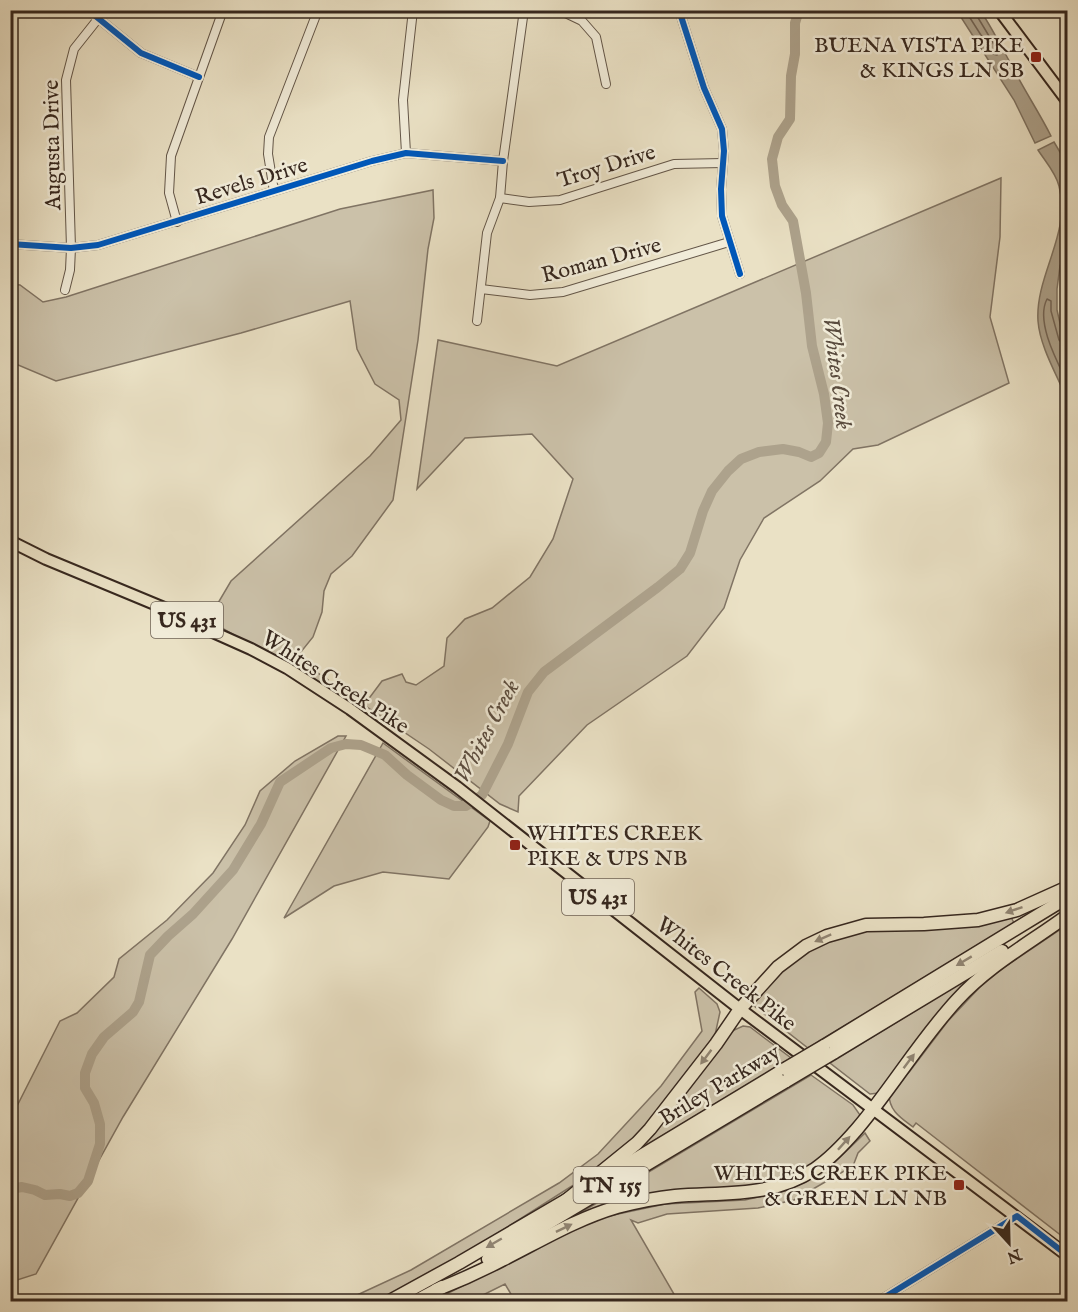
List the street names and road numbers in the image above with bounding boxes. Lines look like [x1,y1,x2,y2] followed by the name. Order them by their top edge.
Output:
[38,80,68,211] street label: Augusta Drive
[554,139,659,195] street label: Troy Drive
[192,152,311,212] street label: Revels Drive
[539,232,664,290] street label: Roman Drive
[151,602,223,638] road number: US 431
[256,625,414,741] street label: Whites Creek Pike
[562,879,634,915] road number: US 431
[650,911,802,1038] street label: Whites Creek Pike
[654,1038,786,1133] street label: Briley Parkway
[574,1167,648,1203] road number: TN 155

